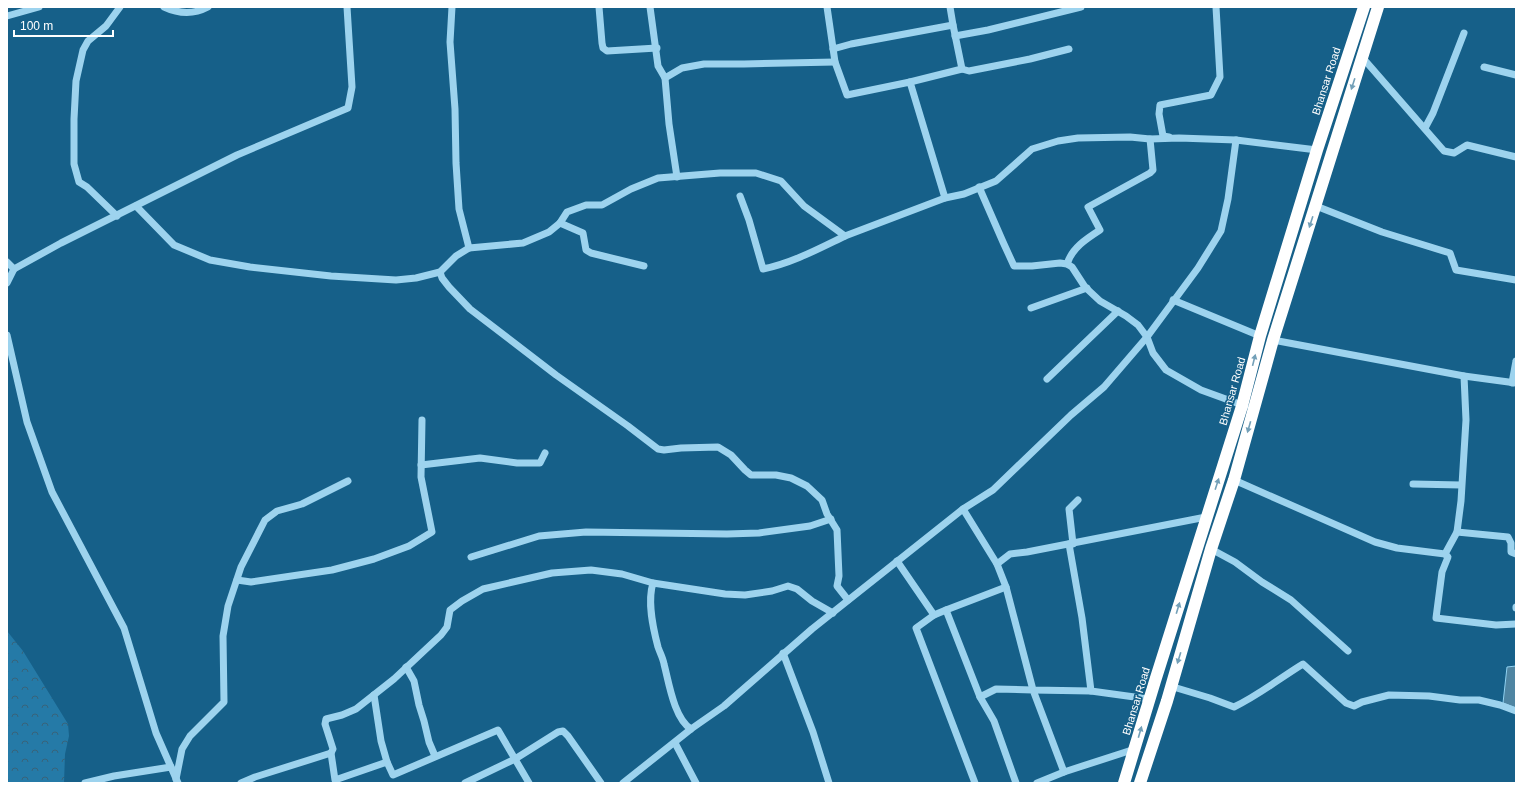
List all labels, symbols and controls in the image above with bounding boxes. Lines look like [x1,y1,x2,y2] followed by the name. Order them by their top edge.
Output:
[14,12,113,38] scale bar
[20,19,53,33] text: 100 m
[1309,46,1343,116] street label: Bhansar Road
[1350,79,1356,91] one-way arrow
[1308,216,1314,228] one-way arrow
[1251,353,1257,365] one-way arrow
[1217,356,1247,426] street label: Bhansar Road
[1246,421,1252,433] one-way arrow
[1214,478,1220,490] one-way arrow
[1175,602,1181,614] one-way arrow
[1176,652,1182,664] one-way arrow
[1120,666,1152,736] street label: Bhansar Road
[1137,726,1143,738] one-way arrow

